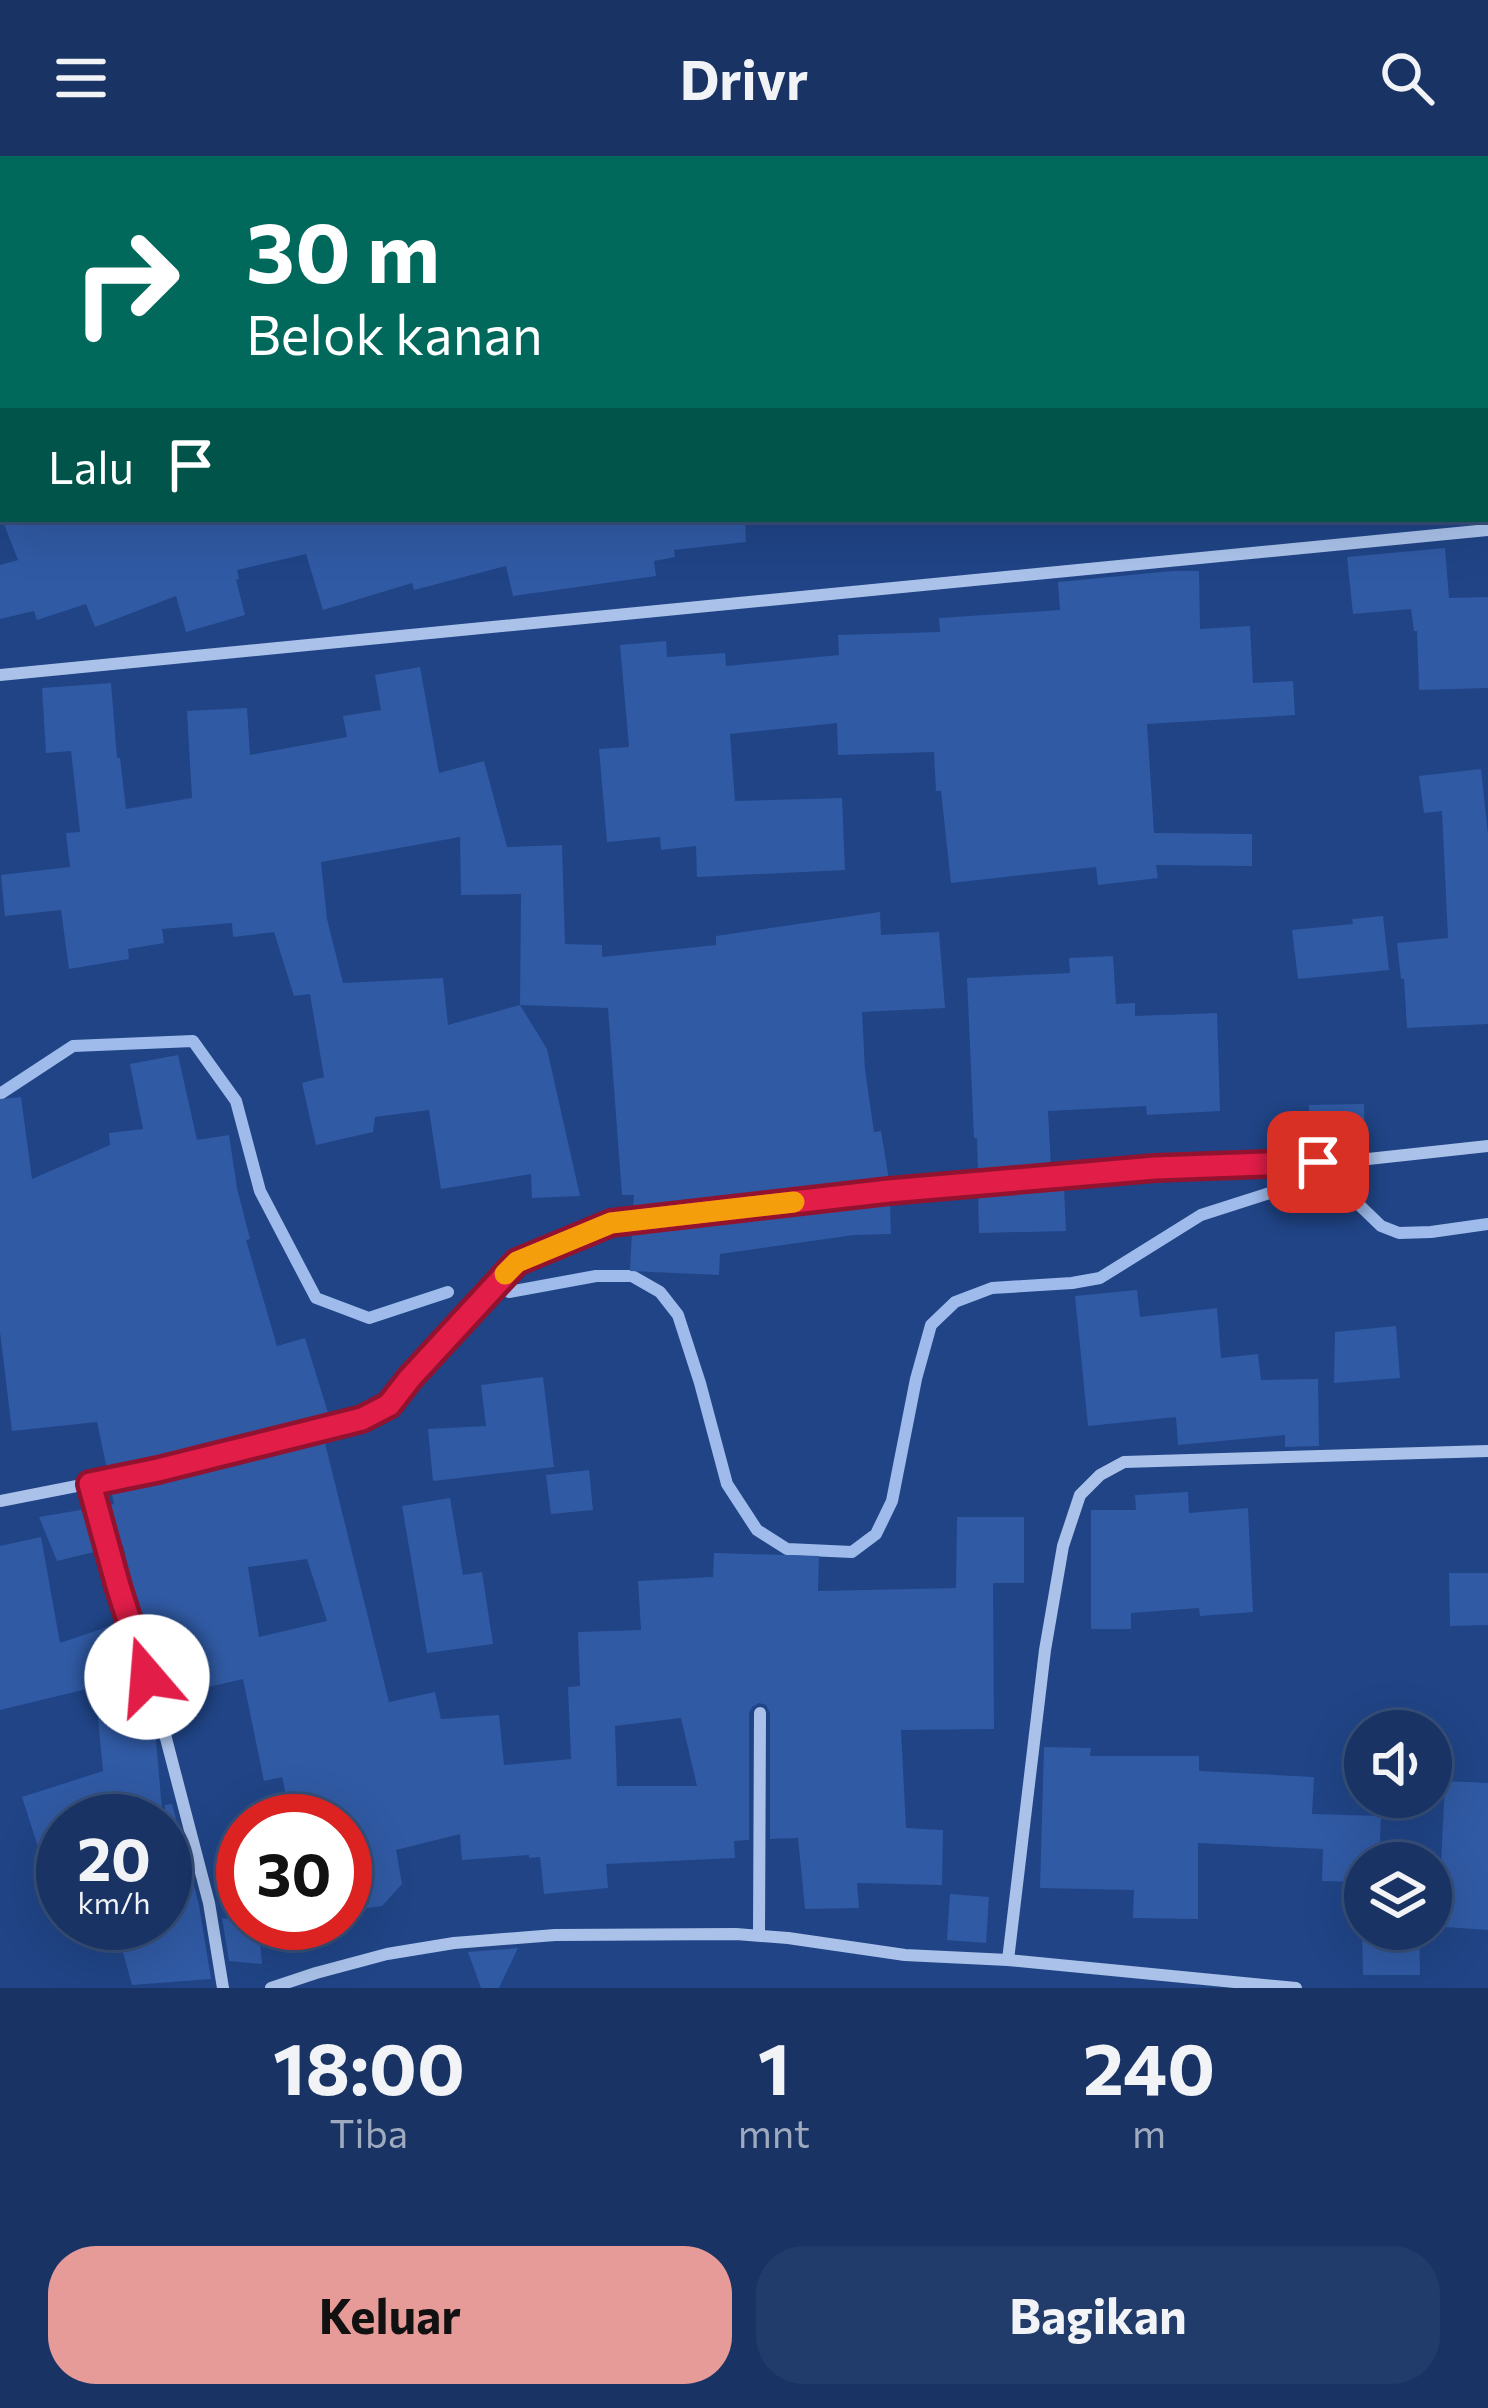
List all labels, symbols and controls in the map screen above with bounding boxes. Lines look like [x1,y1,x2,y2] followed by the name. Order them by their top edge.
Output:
[48,45,114,111] icon: menu
[680,45,808,111] text: Drivr
[1374,45,1440,111] icon: search
[246,198,440,300] text: 30 m
[48,204,204,360] icon: right
[246,300,543,366] text: Belok kanan
[158,432,224,498] icon: arrive
[48,438,134,493] text: Lalu
[1267,1111,1369,1213] pin
[1285,1129,1351,1195] icon: arrive
[84,1614,210,1740] position arrow
[1344,1710,1452,1950] map controls
[1344,1710,1452,1818] button: sound
[216,1794,372,1950] speed limit sign: 30
[77,1820,151,1893] text: 20
[1344,1842,1452,1950] button: layers
[78,1883,150,1920] text: km/h
[273,2022,465,2110] text: 18:00
[758,2022,790,2110] text: 1
[1083,2022,1215,2110] text: 240
[330,2108,408,2156] text: Tiba
[738,2108,810,2156] text: mnt
[1132,2108,1166,2156] text: m
[48,2246,732,2384] button: Keluar
[756,2246,1440,2384] button: Bagikan

